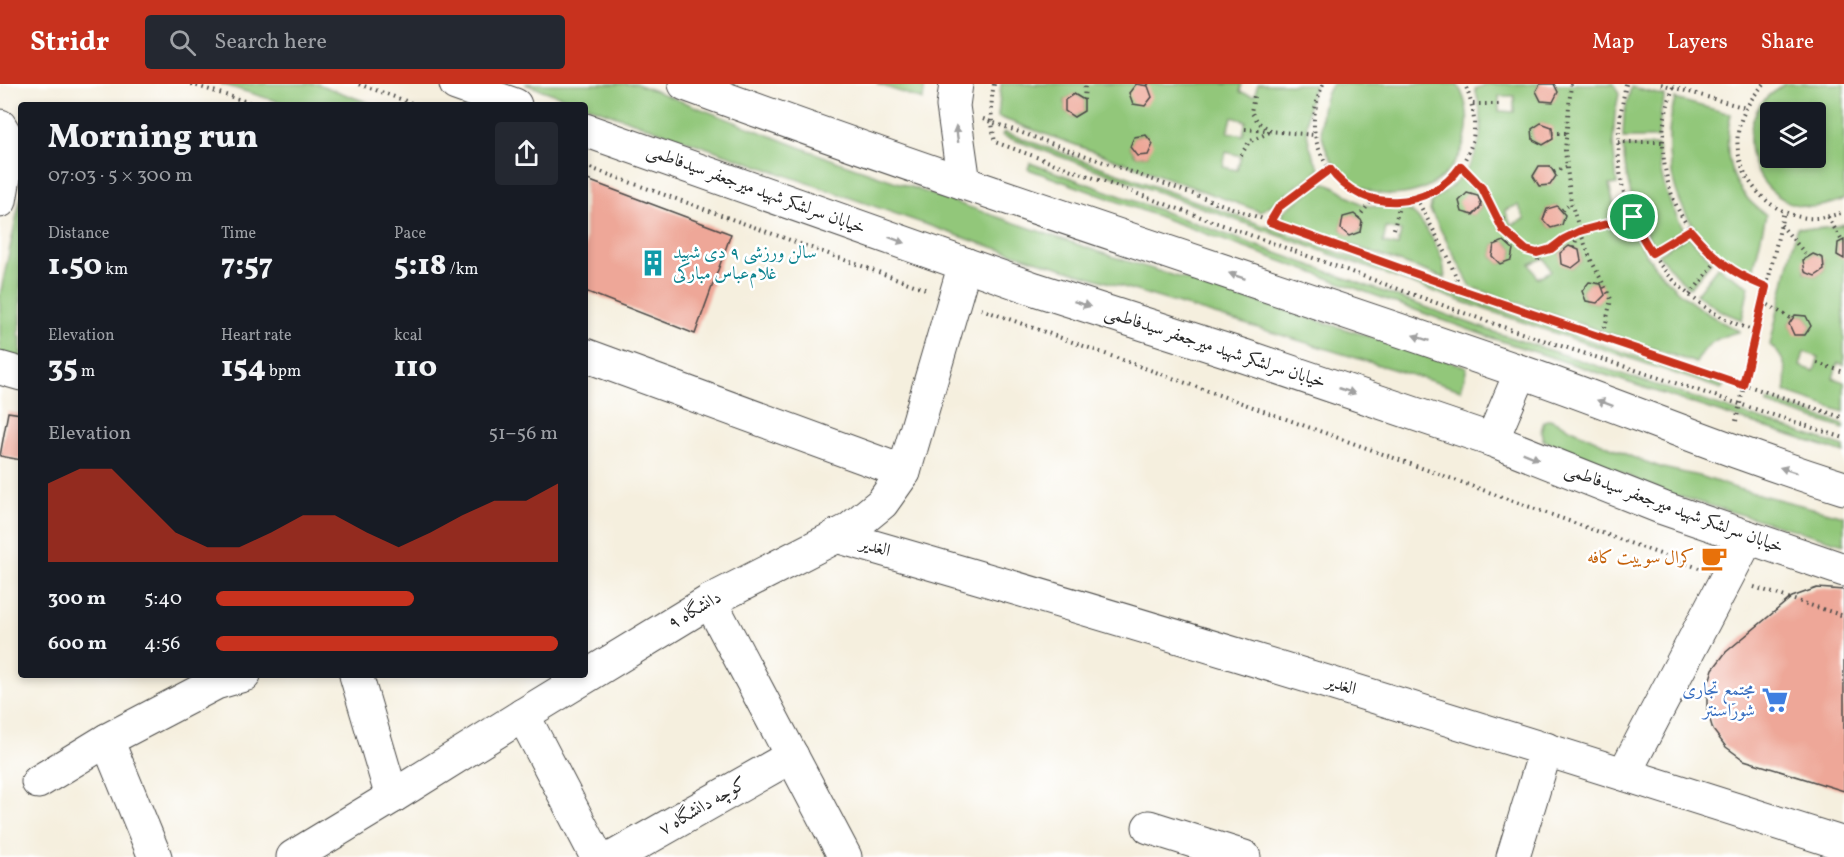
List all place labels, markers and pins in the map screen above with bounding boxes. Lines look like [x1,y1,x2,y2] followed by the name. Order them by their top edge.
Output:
[1607,191,1658,242] pin
[673,241,817,289] place label: سالن ورزشی ۹ دی شهید غلام‌عباس مبارکی
[638,248,668,278] building icon: سالن ورزشی ۹ دی شهید غلام‌عباس مبارکی
[1699,543,1729,573] cafe icon: کرال سوییت کافه
[1587,546,1694,571] place label: کرال سوییت کافه
[1682,678,1755,724] place label: مجتمع تجاری شوراسنتر
[1760,685,1790,715] supermarket icon: مجتمع تجاری شوراسنتر

